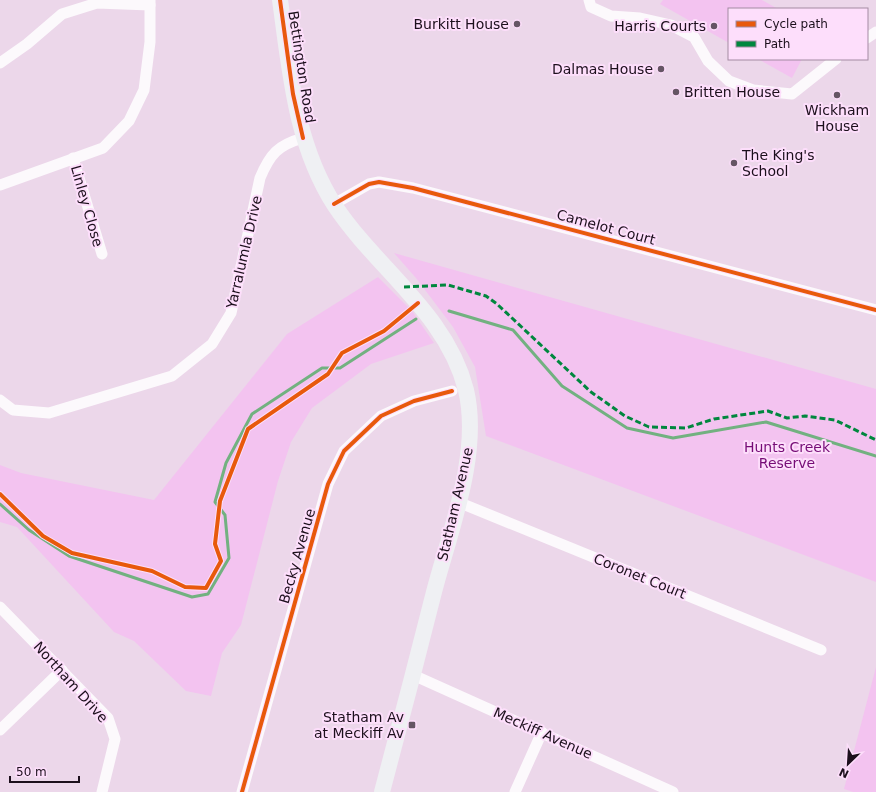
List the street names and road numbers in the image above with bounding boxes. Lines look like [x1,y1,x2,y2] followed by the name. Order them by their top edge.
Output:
[285,10,319,124] street label: Bettington Road
[68,163,106,249] street label: Linley Close
[223,194,265,311] street label: Yarralumla Drive
[555,206,658,248] street label: Camelot Court
[434,446,476,562] street label: Statham Avenue
[276,507,318,605] street label: Becky Avenue
[591,550,689,602] street label: Coronet Court
[31,638,111,726] street label: Northam Drive
[491,704,595,762] street label: Meckiff Avenue

